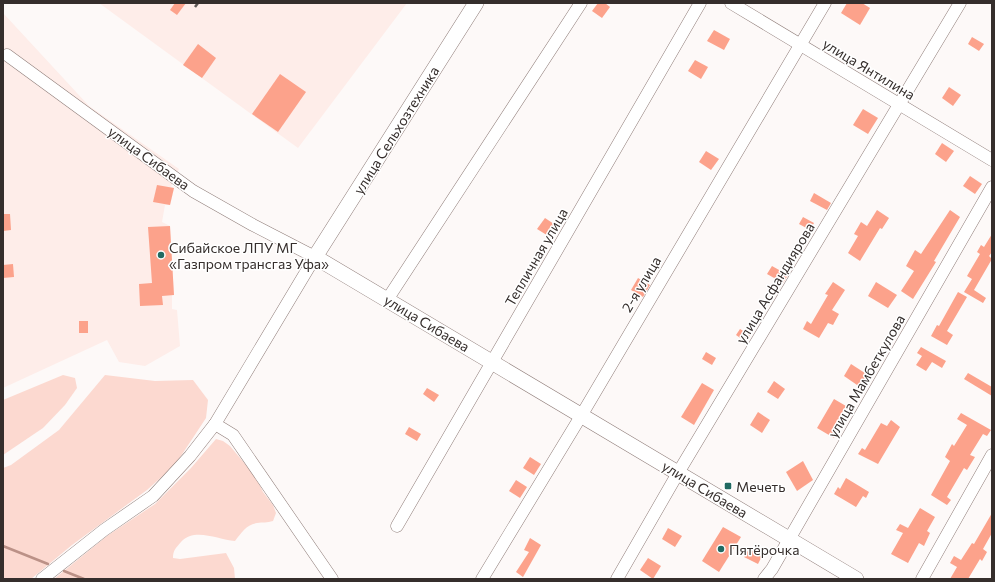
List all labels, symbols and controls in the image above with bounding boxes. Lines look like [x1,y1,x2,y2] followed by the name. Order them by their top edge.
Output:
[820,35,918,103] street label: улица Янтилина
[350,63,442,197] street label: улица Сельхозтехника
[105,123,193,193] street label: улица Сибаева
[501,205,571,309] street label: Тепличная улица
[732,219,818,347] street label: улица Асфандиярова
[169,239,329,272] place label: Сибайское ЛПУ МГ «Газпром трансгаз Уфа»
[156,250,166,260] marker: Сибайское ЛПУ МГ «Газпром трансгаз Уфа»
[618,253,664,315] street label: 2-я улица
[381,291,473,355] street label: улица Сибаева
[824,311,908,441] street label: улица Мамбеткулова
[659,457,751,521] street label: улица Сибаева
[736,478,785,495] place label: Мечеть
[723,481,733,491] marker: Мечеть
[729,541,799,558] place label: Пятёрочка
[716,544,726,554] marker: Пятёрочка

